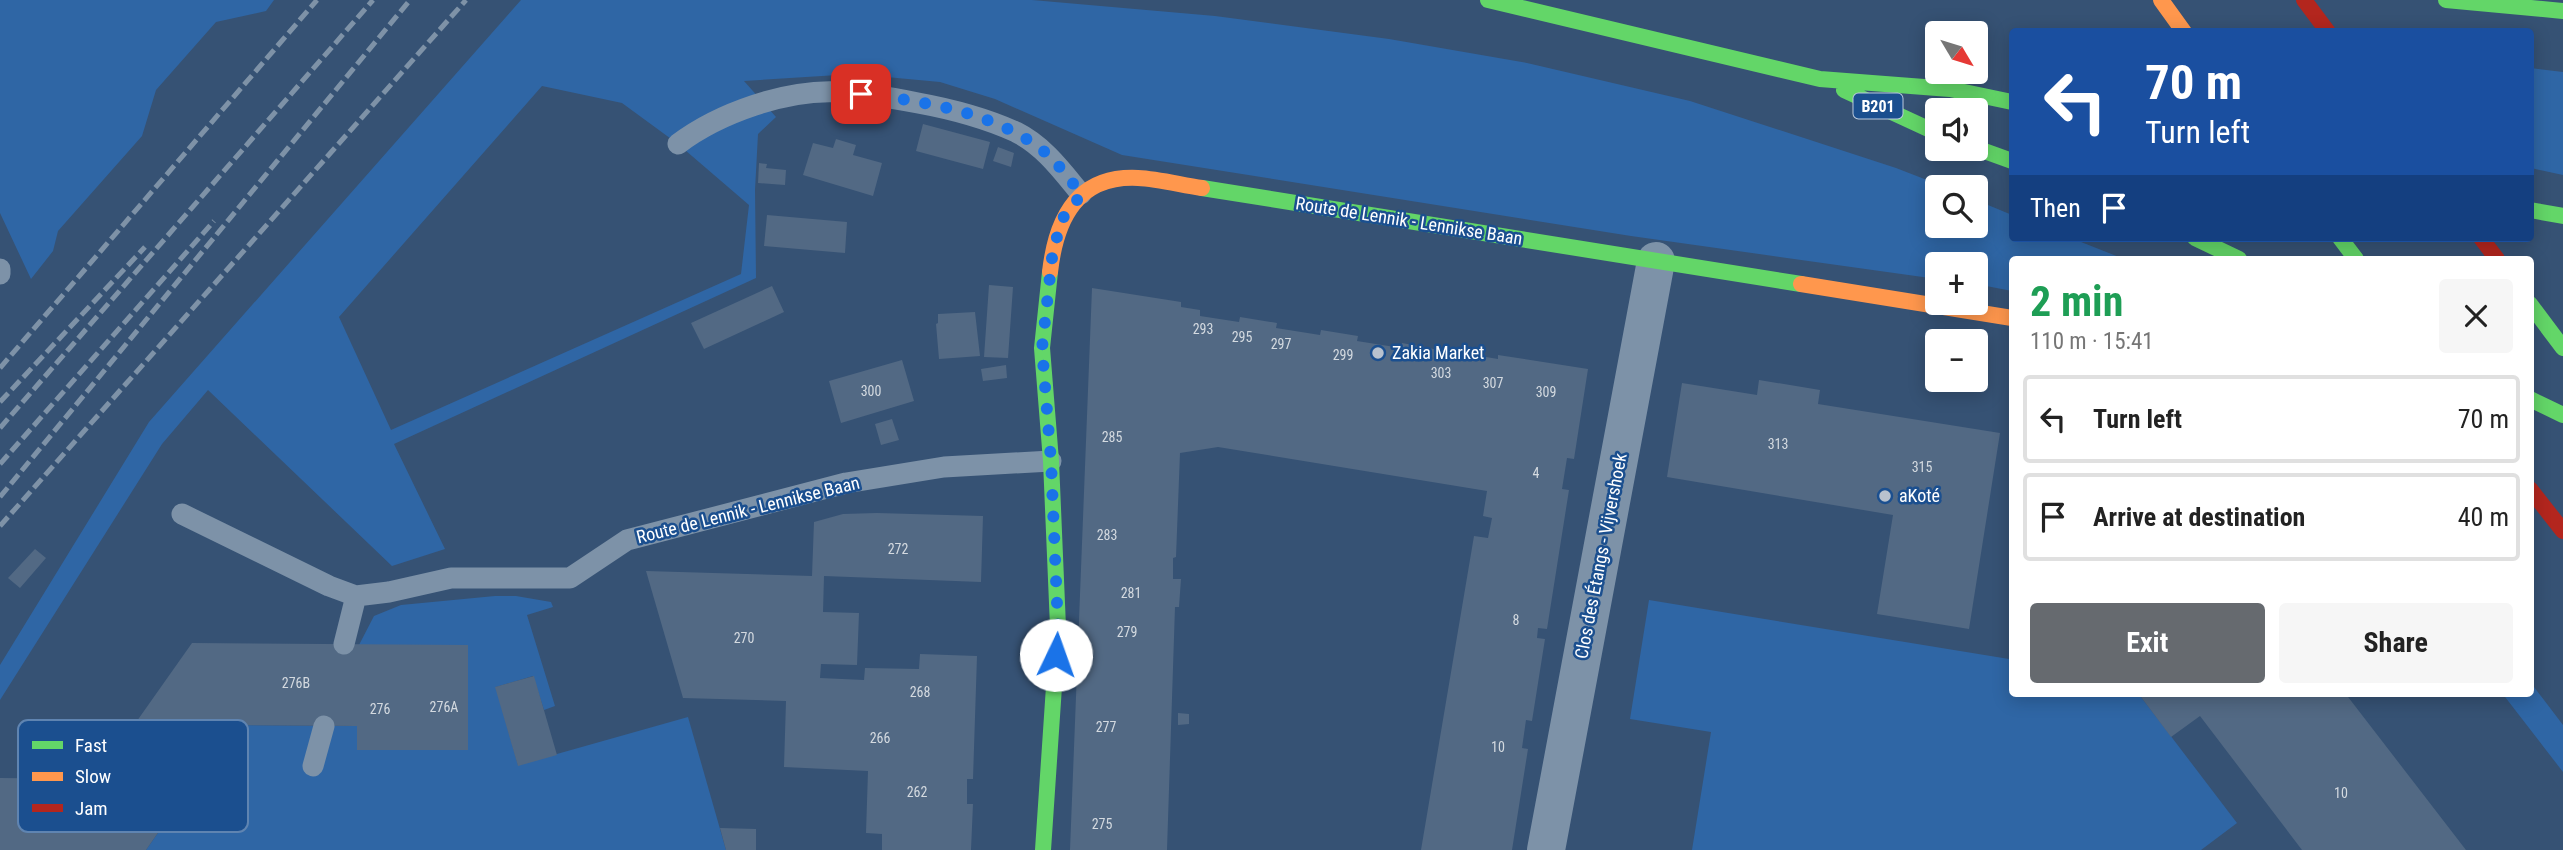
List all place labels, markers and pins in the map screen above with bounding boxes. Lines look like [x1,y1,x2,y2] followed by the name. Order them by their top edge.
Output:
[831,64,891,124] pin
[1392,342,1484,363] place label: Zakia Market
[1370,345,1386,361] marker: Zakia Market
[1899,485,1940,506] place label: aKoté
[1877,488,1893,504] marker: aKoté

